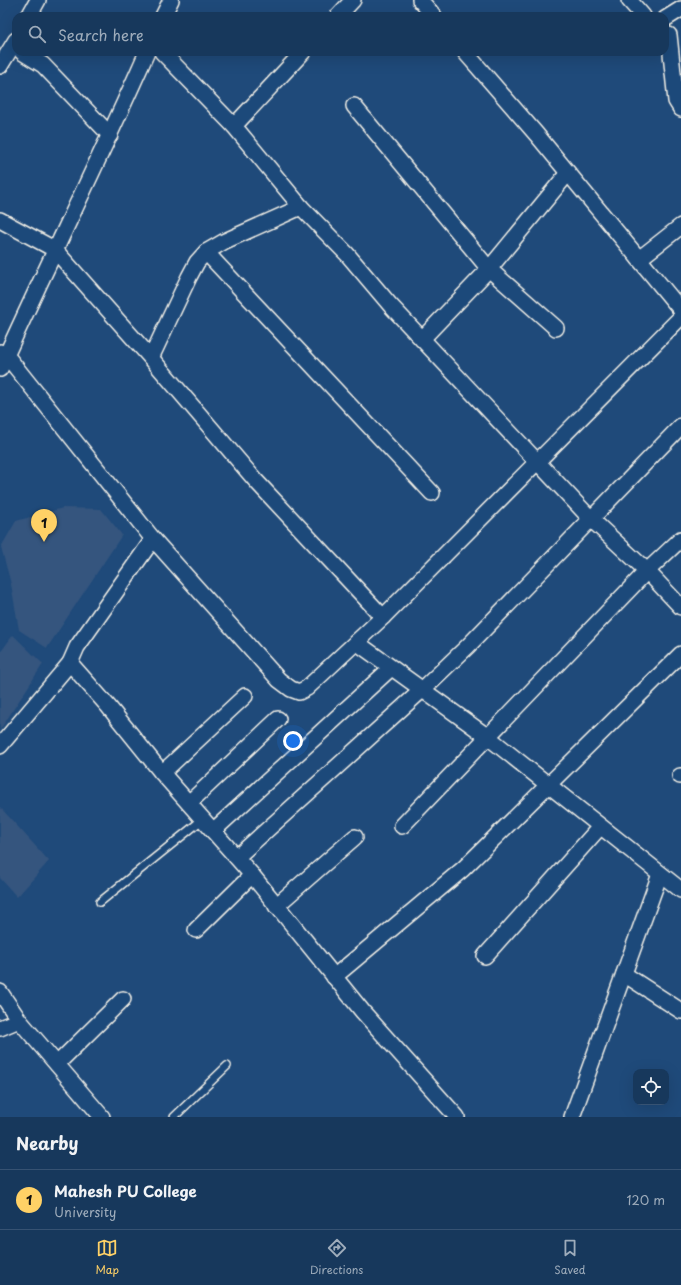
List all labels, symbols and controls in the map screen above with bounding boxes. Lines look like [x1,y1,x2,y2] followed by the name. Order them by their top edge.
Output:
[12,12,669,56] search box
[26,23,48,45] icon: search
[58,23,144,46] text: Search here
[31,509,57,542] pin: 1
[283,731,303,751] your location
[633,1069,669,1105] map controls
[633,1069,669,1105] button: locate
[16,1130,78,1156] text: Nearby
[54,1179,197,1202] text: Mahesh PU College
[26,1190,32,1209] text: 1
[626,1190,665,1209] text: 120 m
[54,1202,116,1221] text: University
[95,1237,119,1278] tab: Map
[310,1237,363,1278] tab: Directions
[554,1237,586,1278] tab: Saved

